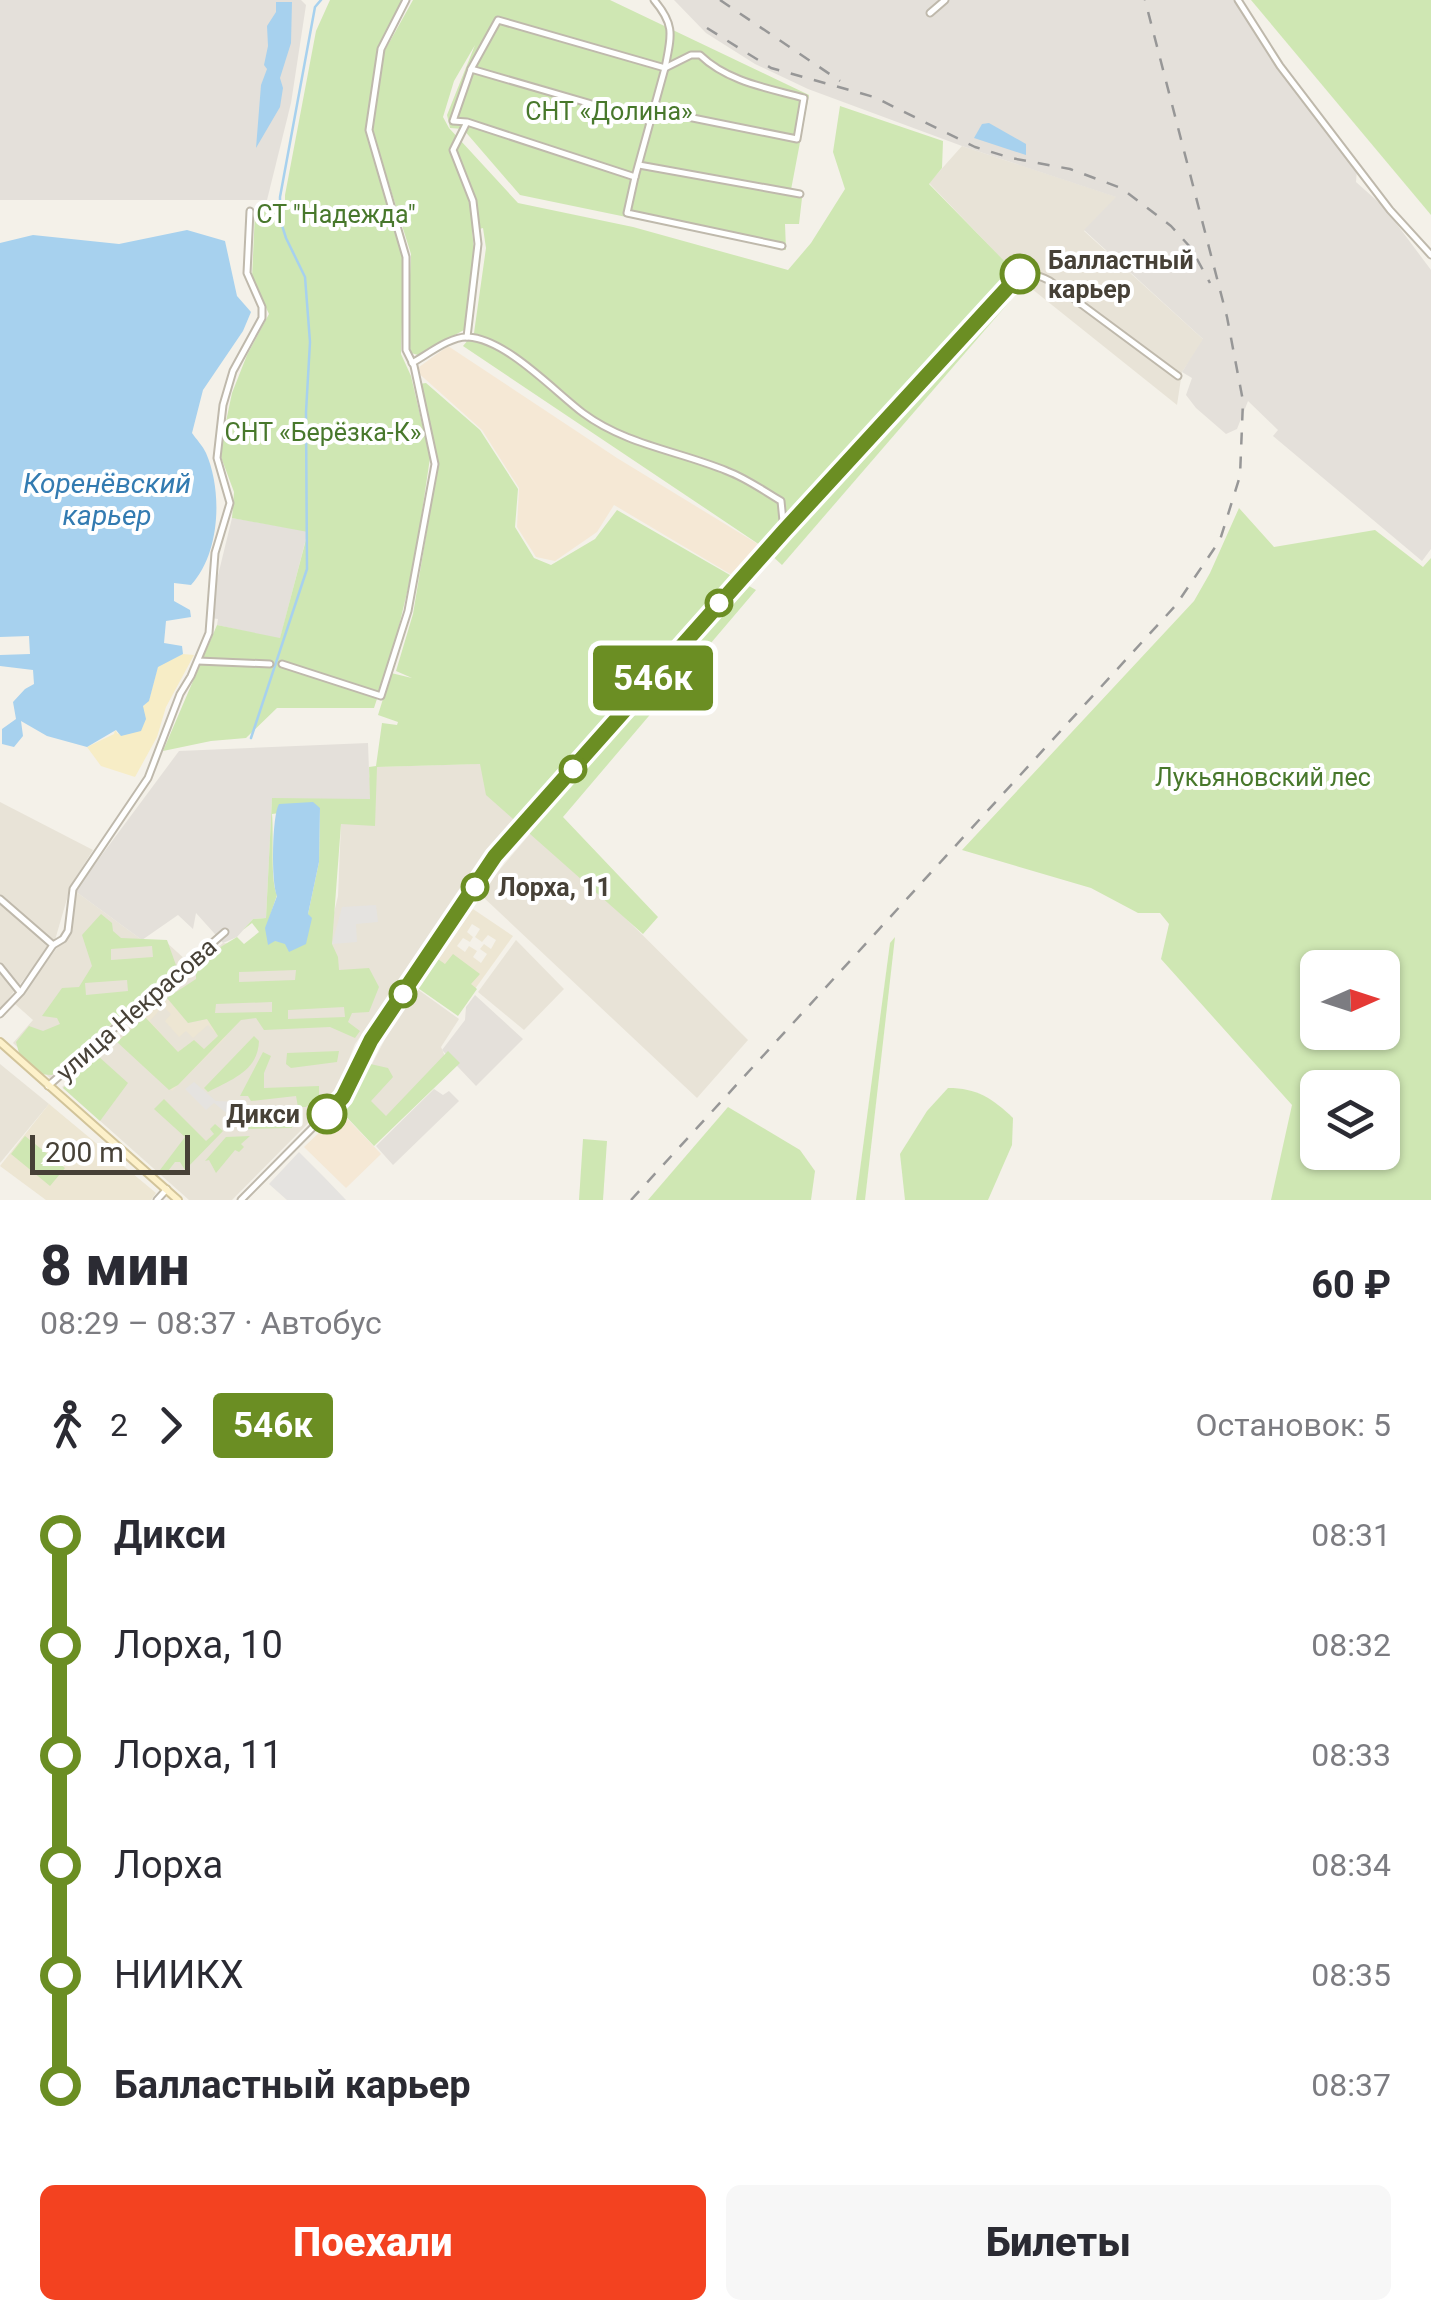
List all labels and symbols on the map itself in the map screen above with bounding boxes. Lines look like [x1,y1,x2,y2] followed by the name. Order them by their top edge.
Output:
[525,97,693,126] park label: СНТ «Долина»
[256,200,416,229] park label: СТ "Надежда"
[1048,246,1194,304] place label: Балластный карьер
[1001,255,1039,293] marker: Балластный карьер
[225,418,421,447] park label: СНТ «Берёзка-К»
[23,467,191,532] water label: Коренёвский карьер
[706,590,732,616] unlabelled marker
[583,646,723,710] line badge: 546к
[560,756,586,782] unlabelled marker
[1155,763,1371,792] park label: Лукьяновский лес
[498,873,611,902] place label: Лорха, 11
[462,874,488,900] marker: Лорха, 11
[50,932,222,1087] street label: улица Некрасова
[1300,950,1400,1050] north arrow
[390,981,416,1007] unlabelled marker
[308,1095,346,1133] marker: Дикси
[226,1100,300,1129] place label: Дикси
[30,1130,190,1174] scale bar

